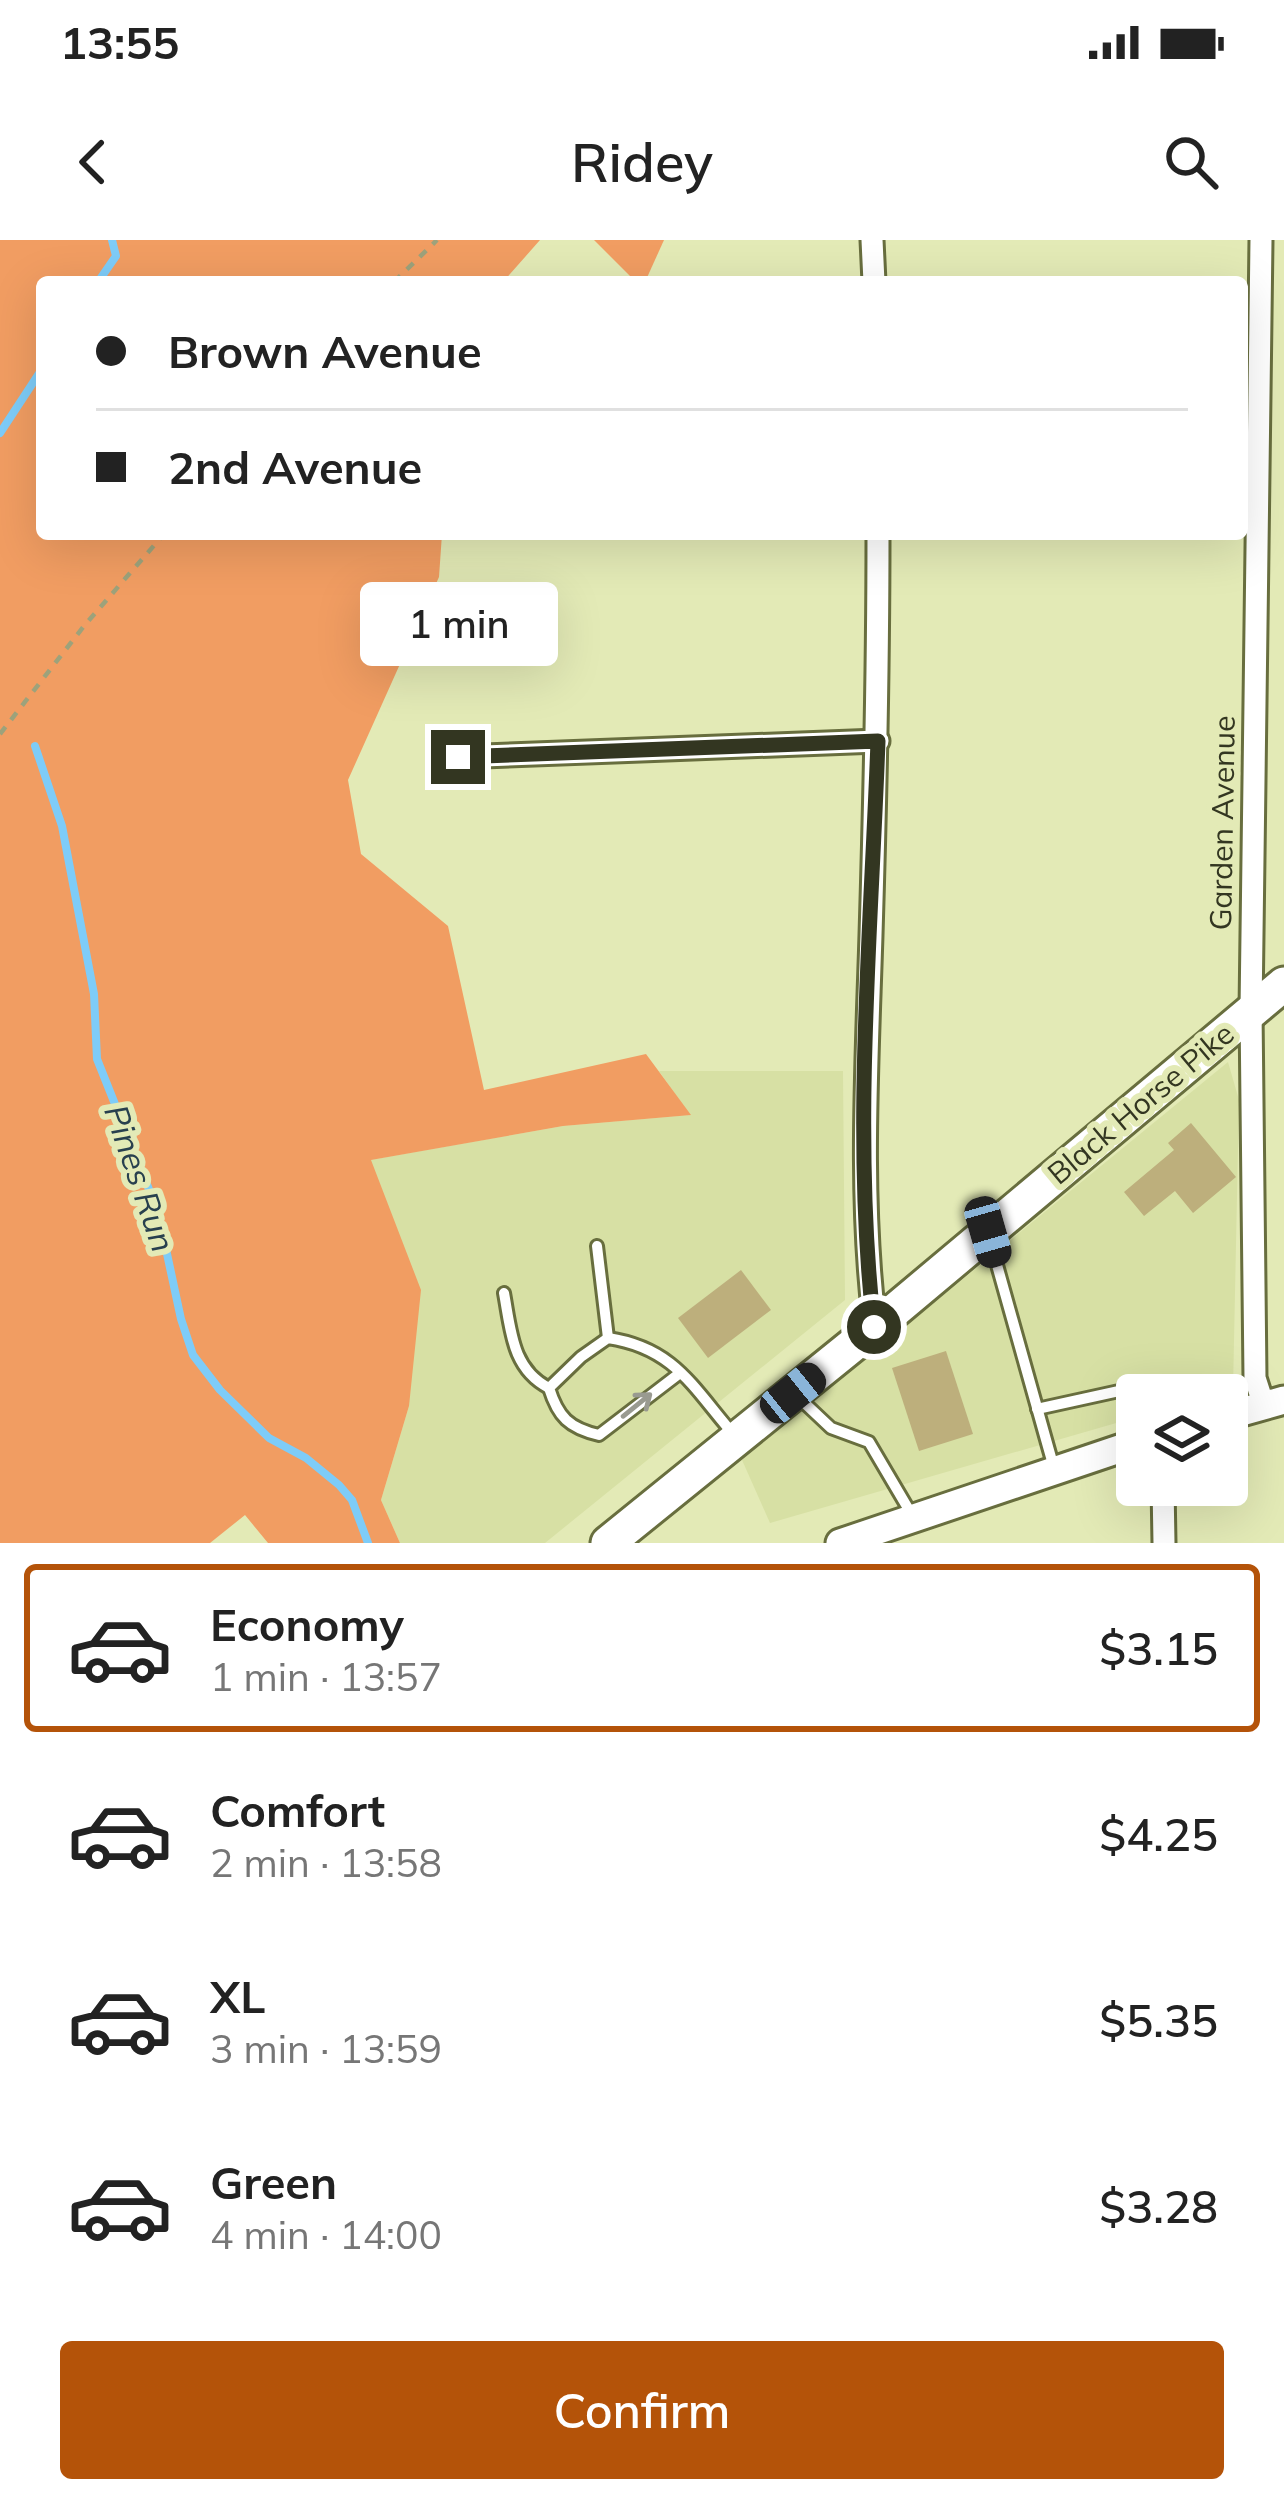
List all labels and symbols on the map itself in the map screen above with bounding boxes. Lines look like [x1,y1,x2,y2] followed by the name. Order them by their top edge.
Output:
[359,583,557,667] callout: 1 min
[1201,715,1243,931] street label: Garden Avenue
[431,730,485,784] route end
[1039,1014,1241,1192] street label: Black Horse Pike
[96,1099,185,1257] water label: Pines Run
[961,1192,1015,1272] car
[847,1300,901,1354] route start
[754,1356,832,1430] car
[621,1391,652,1419] one-way arrow

